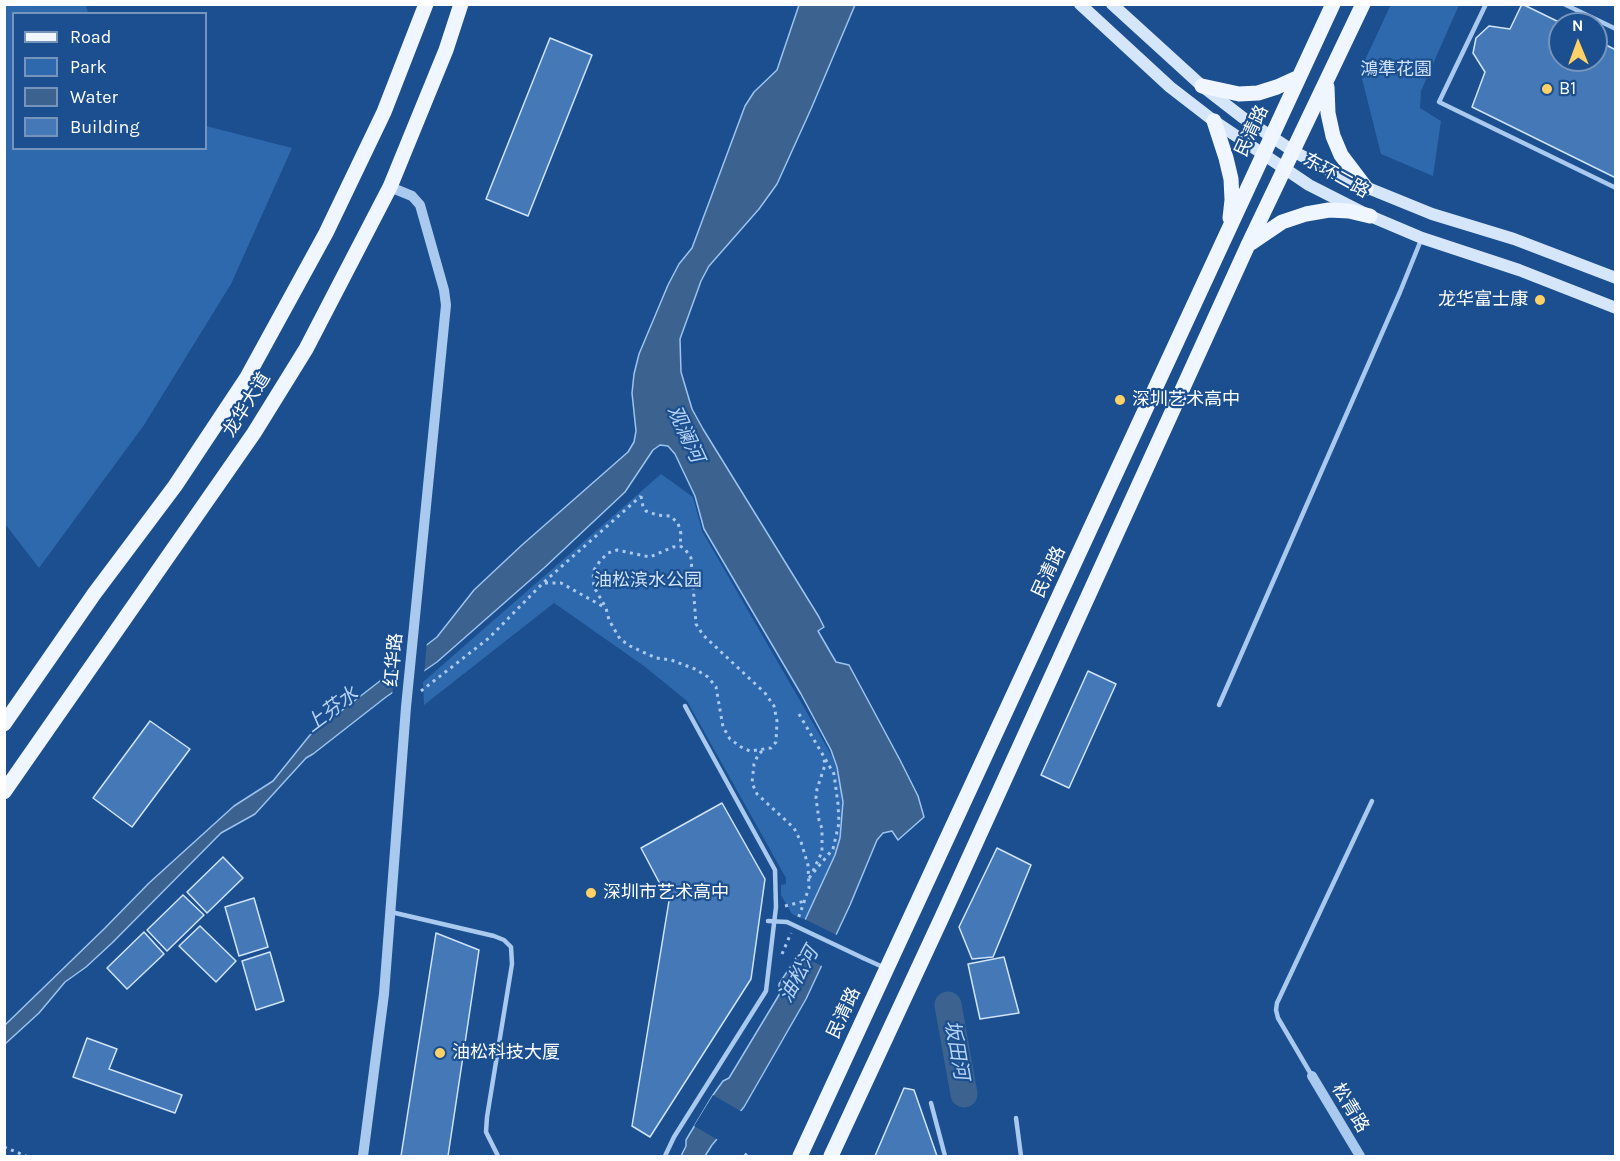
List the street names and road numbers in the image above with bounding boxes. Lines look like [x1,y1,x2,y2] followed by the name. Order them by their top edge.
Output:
[1231,102,1273,160] street label: 民清路
[1299,149,1373,203] street label: 东环二路
[219,369,275,441] street label: 龙华大道
[1028,543,1070,601] street label: 民清路
[381,632,407,688] street label: 红华路
[823,984,865,1042] street label: 民清路
[1327,1079,1373,1137] street label: 松青路

